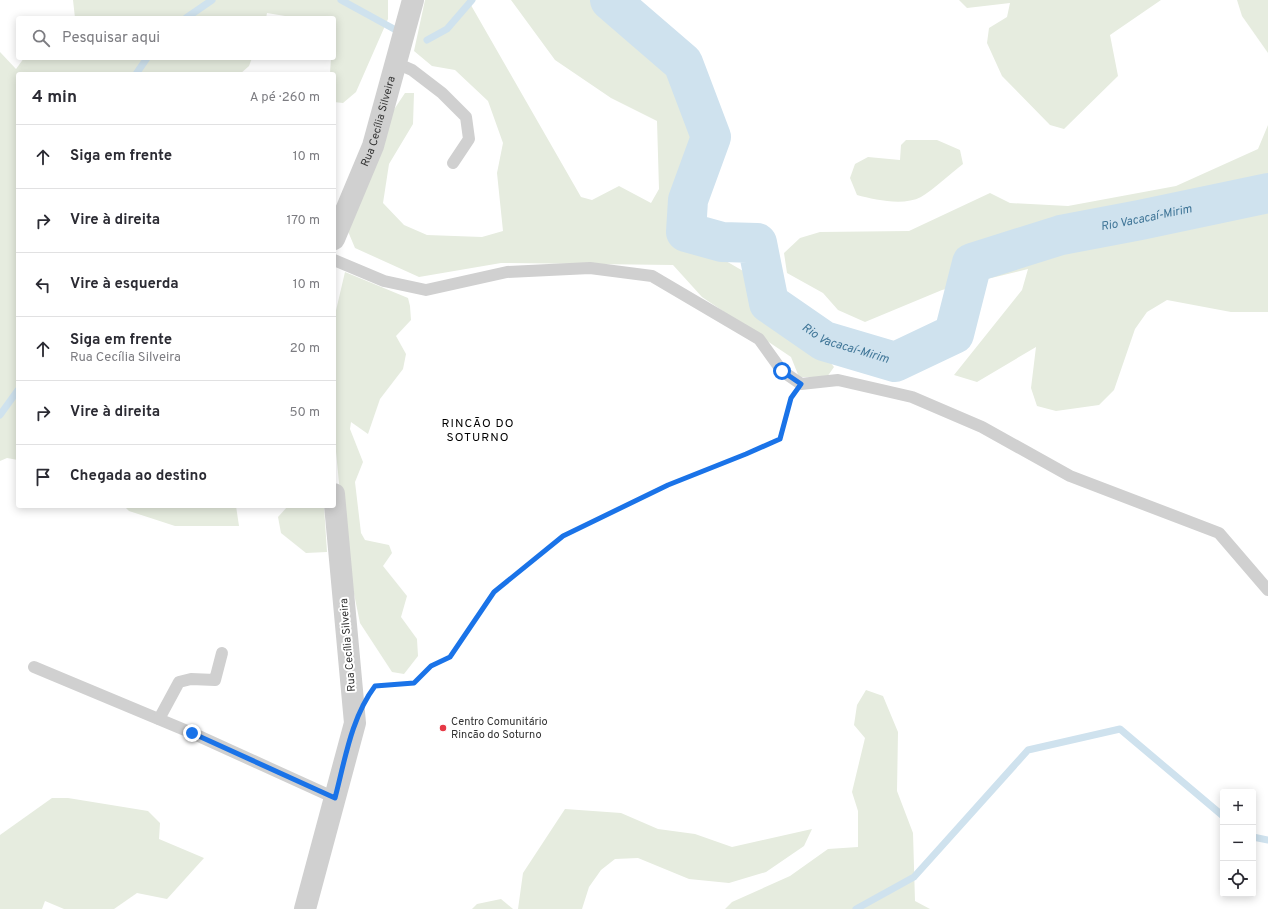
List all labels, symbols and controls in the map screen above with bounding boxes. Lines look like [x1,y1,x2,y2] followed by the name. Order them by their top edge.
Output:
[16,16,336,60] search box
[30,27,52,49] icon: search
[62,29,160,48] text: Pesquisar aqui
[358,74,399,169] street label: Rua Cecília Silveira
[32,87,77,109] text: 4 min
[250,90,320,106] text: A pé · 260 m
[32,146,54,168] icon: ahead
[70,147,172,166] text: Siga em frente
[293,149,320,165] text: 10 m
[1099,201,1194,235] water label: Rio Vacacaí-Mirim
[32,210,54,232] icon: right
[70,211,160,230] text: Vire à direita
[286,213,320,229] text: 170 m
[32,274,54,296] icon: left
[70,275,179,294] text: Vire à esquerda
[293,277,320,293] text: 10 m
[799,320,891,368] water label: Rio Vacacaí-Mirim
[70,331,172,350] text: Siga em frente
[32,338,54,360] icon: ahead
[290,341,320,357] text: 20 m
[70,350,181,366] text: Rua Cecília Silveira
[773,362,791,380] route start
[32,402,54,424] icon: right
[70,403,160,422] text: Vire à direita
[290,405,320,421] text: 50 m
[442,416,514,446] district label: RINCÃO DO SOTURNO
[32,466,54,488] icon: arrive
[70,467,207,486] text: Chegada ao destino
[337,597,359,692] street label: Rua Cecília Silveira
[451,715,548,742] place label: Centro Comunitário Rincão do Soturno
[438,723,448,733] marker: Centro Comunitário Rincão do Soturno
[183,724,201,742] route end
[1220,789,1256,897] map controls
[1220,789,1256,825] button: +
[1220,825,1256,861] button: −
[1220,861,1256,897] button: locate

